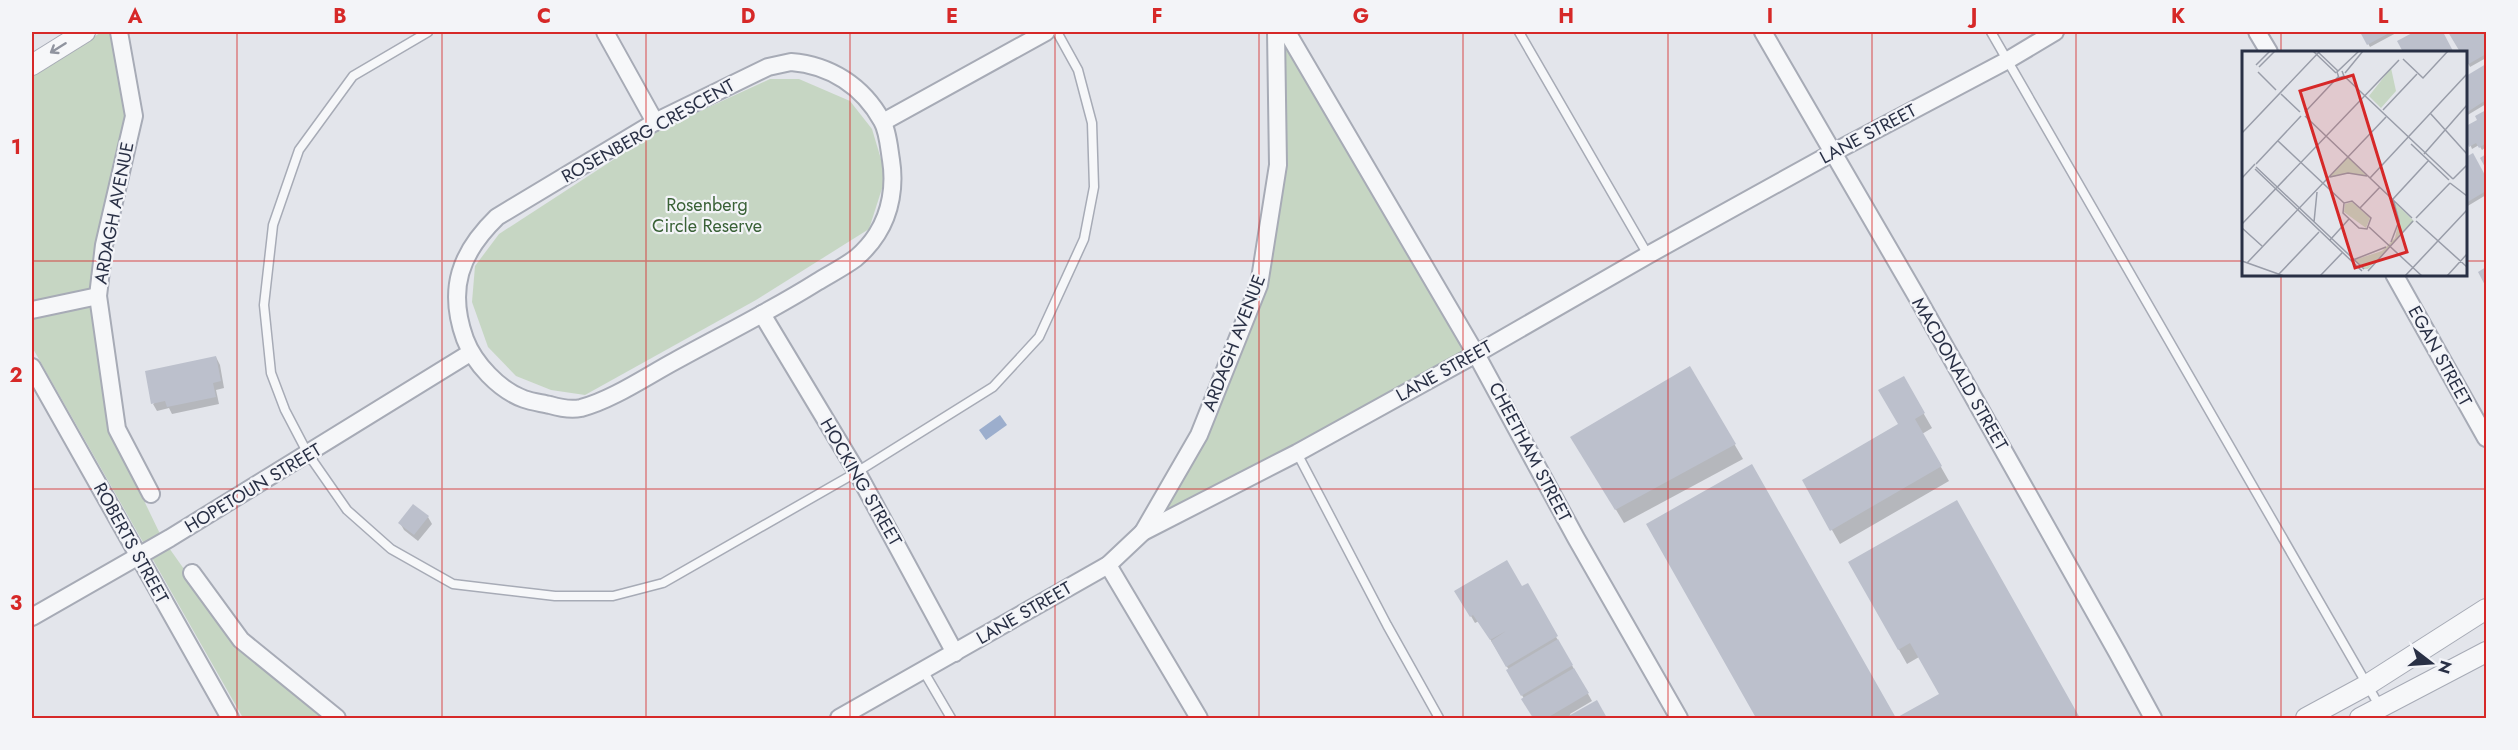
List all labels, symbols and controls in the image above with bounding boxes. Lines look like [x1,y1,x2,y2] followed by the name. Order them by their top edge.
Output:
[127,2,143,31] text: A
[333,2,347,31] text: B
[537,2,551,31] text: C
[741,2,755,31] text: D
[946,2,958,31] text: E
[1151,2,1163,31] text: F
[1353,2,1369,31] text: G
[1558,2,1574,31] text: H
[1767,2,1773,31] text: I
[1967,2,1977,31] text: J
[2171,2,2185,31] text: K
[2378,2,2389,31] text: L
[50,42,67,54] one-way arrow
[2242,51,2467,276] inset map
[557,72,740,189] street label: ROSENBERG CRESCENT
[1815,97,1922,170] street label: LANE STREET
[11,133,21,162] text: 1
[87,140,141,286] street label: ARDAGH AVENUE
[652,192,762,239] park label: Rosenberg Circle Reserve
[1196,271,1272,415] street label: ARDAGH AVENUE
[1906,293,2015,456] street label: MACDONALD STREET
[2402,301,2479,411] street label: EGAN STREET
[1391,334,1497,408] street label: LANE STREET
[9,361,23,390] text: 2
[1482,378,1578,527] street label: CHEETHAM STREET
[814,413,909,551] street label: HOCKING STREET
[180,436,327,539] street label: HOPETOUN STREET
[87,478,175,609] street label: ROBERTS STREET
[971,575,1077,651] street label: LANE STREET
[10,589,22,618] text: 3
[2401,633,2461,693] north arrow
[2432,658,2458,677] text: N

